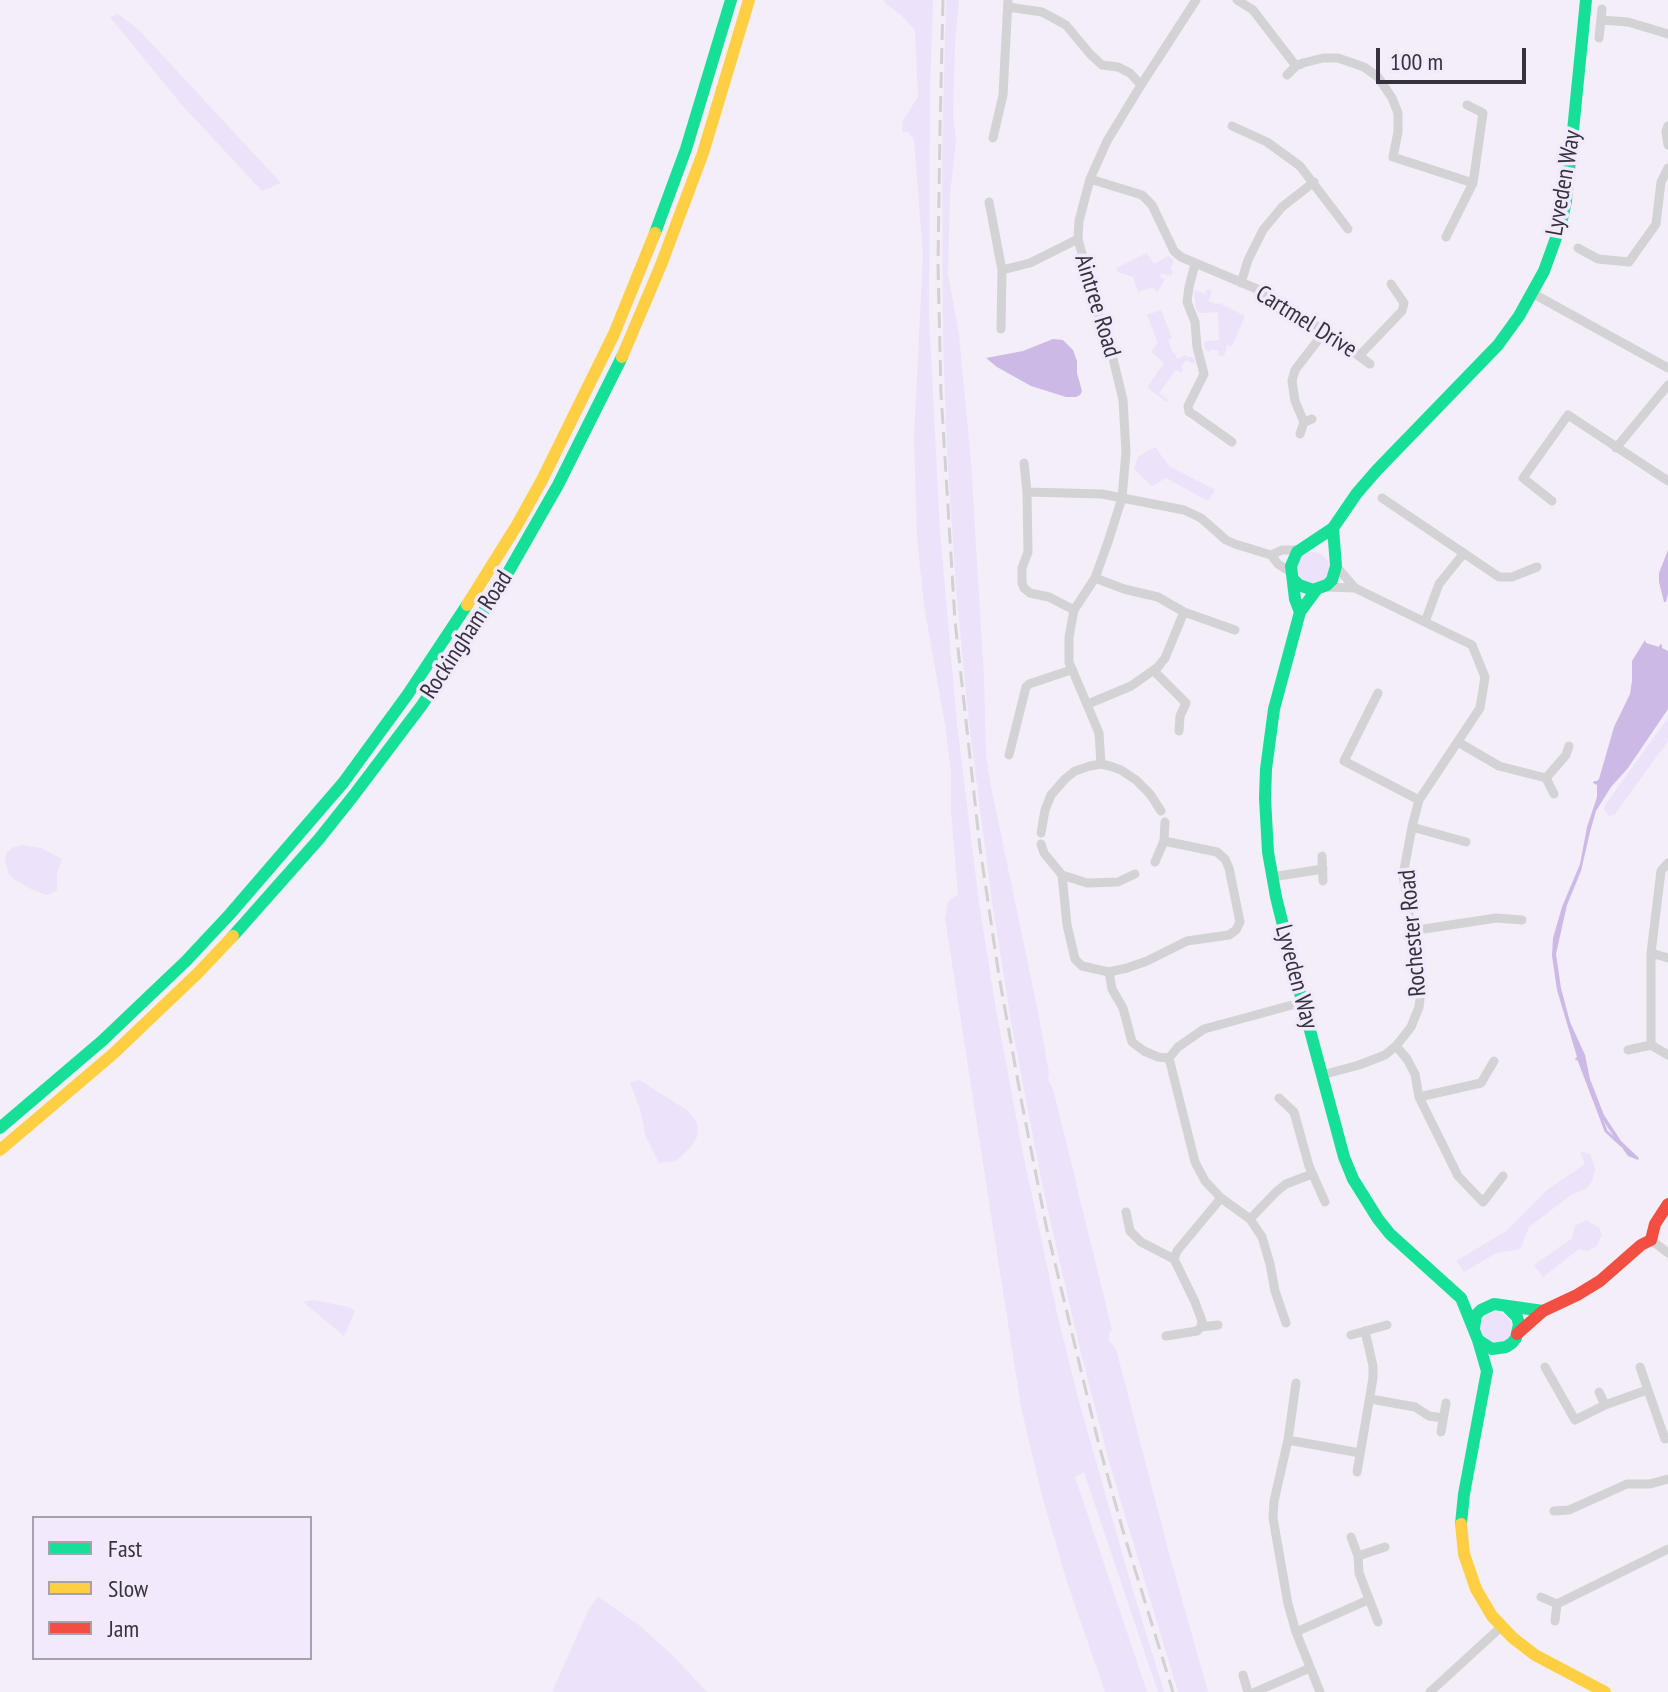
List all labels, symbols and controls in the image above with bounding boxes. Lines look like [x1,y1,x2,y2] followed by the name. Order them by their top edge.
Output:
[1380,32,1530,82] scale bar
[1390,46,1443,77] text: 100 m
[1541,128,1587,238] street label: Lyveden Way
[1068,251,1126,361] street label: Aintree Road
[1250,280,1362,364] street label: Cartmel Drive
[415,566,519,704] street label: Rockingham Road
[1393,868,1433,998] street label: Rochester Road
[1268,922,1324,1032] street label: Lyveden Way
[32,1516,312,1660] legend
[108,1533,142,1564] text: Fast
[108,1573,148,1604] text: Slow
[108,1613,139,1644] text: Jam

